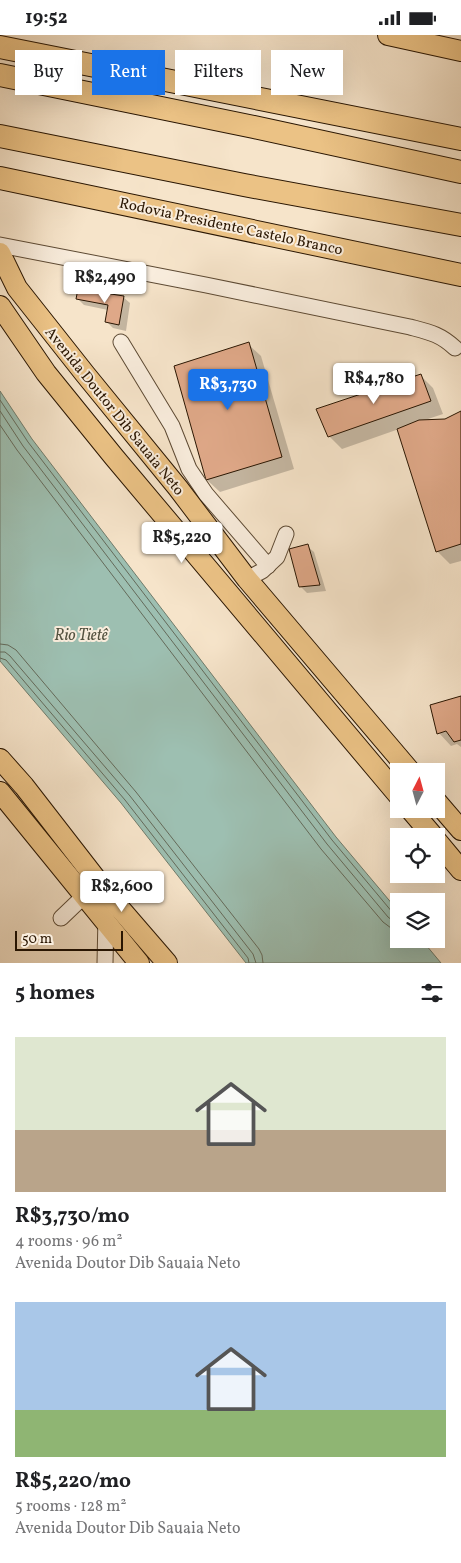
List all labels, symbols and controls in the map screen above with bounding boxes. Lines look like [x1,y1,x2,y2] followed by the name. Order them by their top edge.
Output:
[25,5,68,31] text: 19:52
[15,50,82,95] chip: Buy
[92,50,165,95] chip: Rent
[175,50,261,95] chip: Filters
[271,50,343,95] chip: New
[117,193,344,261] street label: Rodovia Presidente Castelo Branco
[59,261,151,304] pin: R$2,490
[74,267,136,289] text: R$2,490
[39,323,189,501] street label: Avenida Doutor Dib Sauaia Neto
[328,363,420,405] pin: R$4,780
[344,368,404,390] text: R$4,780
[182,369,274,411] pin: R$3,730
[199,374,257,396] text: R$3,730
[136,521,228,564] pin: R$5,220
[153,527,211,549] text: R$5,220
[54,625,109,647] water label: Rio Tietê
[390,763,445,817] north arrow
[390,763,445,948] map controls
[390,828,445,883] button: locate
[76,871,168,913] pin: R$2,600
[91,876,153,898] text: R$2,600
[390,893,445,948] button: layers
[15,928,122,951] scale bar
[22,930,52,949] text: 50 m
[15,979,95,1008] text: 5 homes
[418,979,446,1007] icon: filters
[186,1069,276,1159] icon: home
[15,1202,129,1231] text: R$3,730/mo
[15,1231,122,1253] text: 4 rooms · 96 m²
[15,1253,240,1275] text: Avenida Doutor Dib Sauaia Neto
[186,1334,276,1424] icon: home
[15,1467,131,1496] text: R$5,220/mo
[15,1496,126,1518] text: 5 rooms · 128 m²
[15,1518,240,1540] text: Avenida Doutor Dib Sauaia Neto

